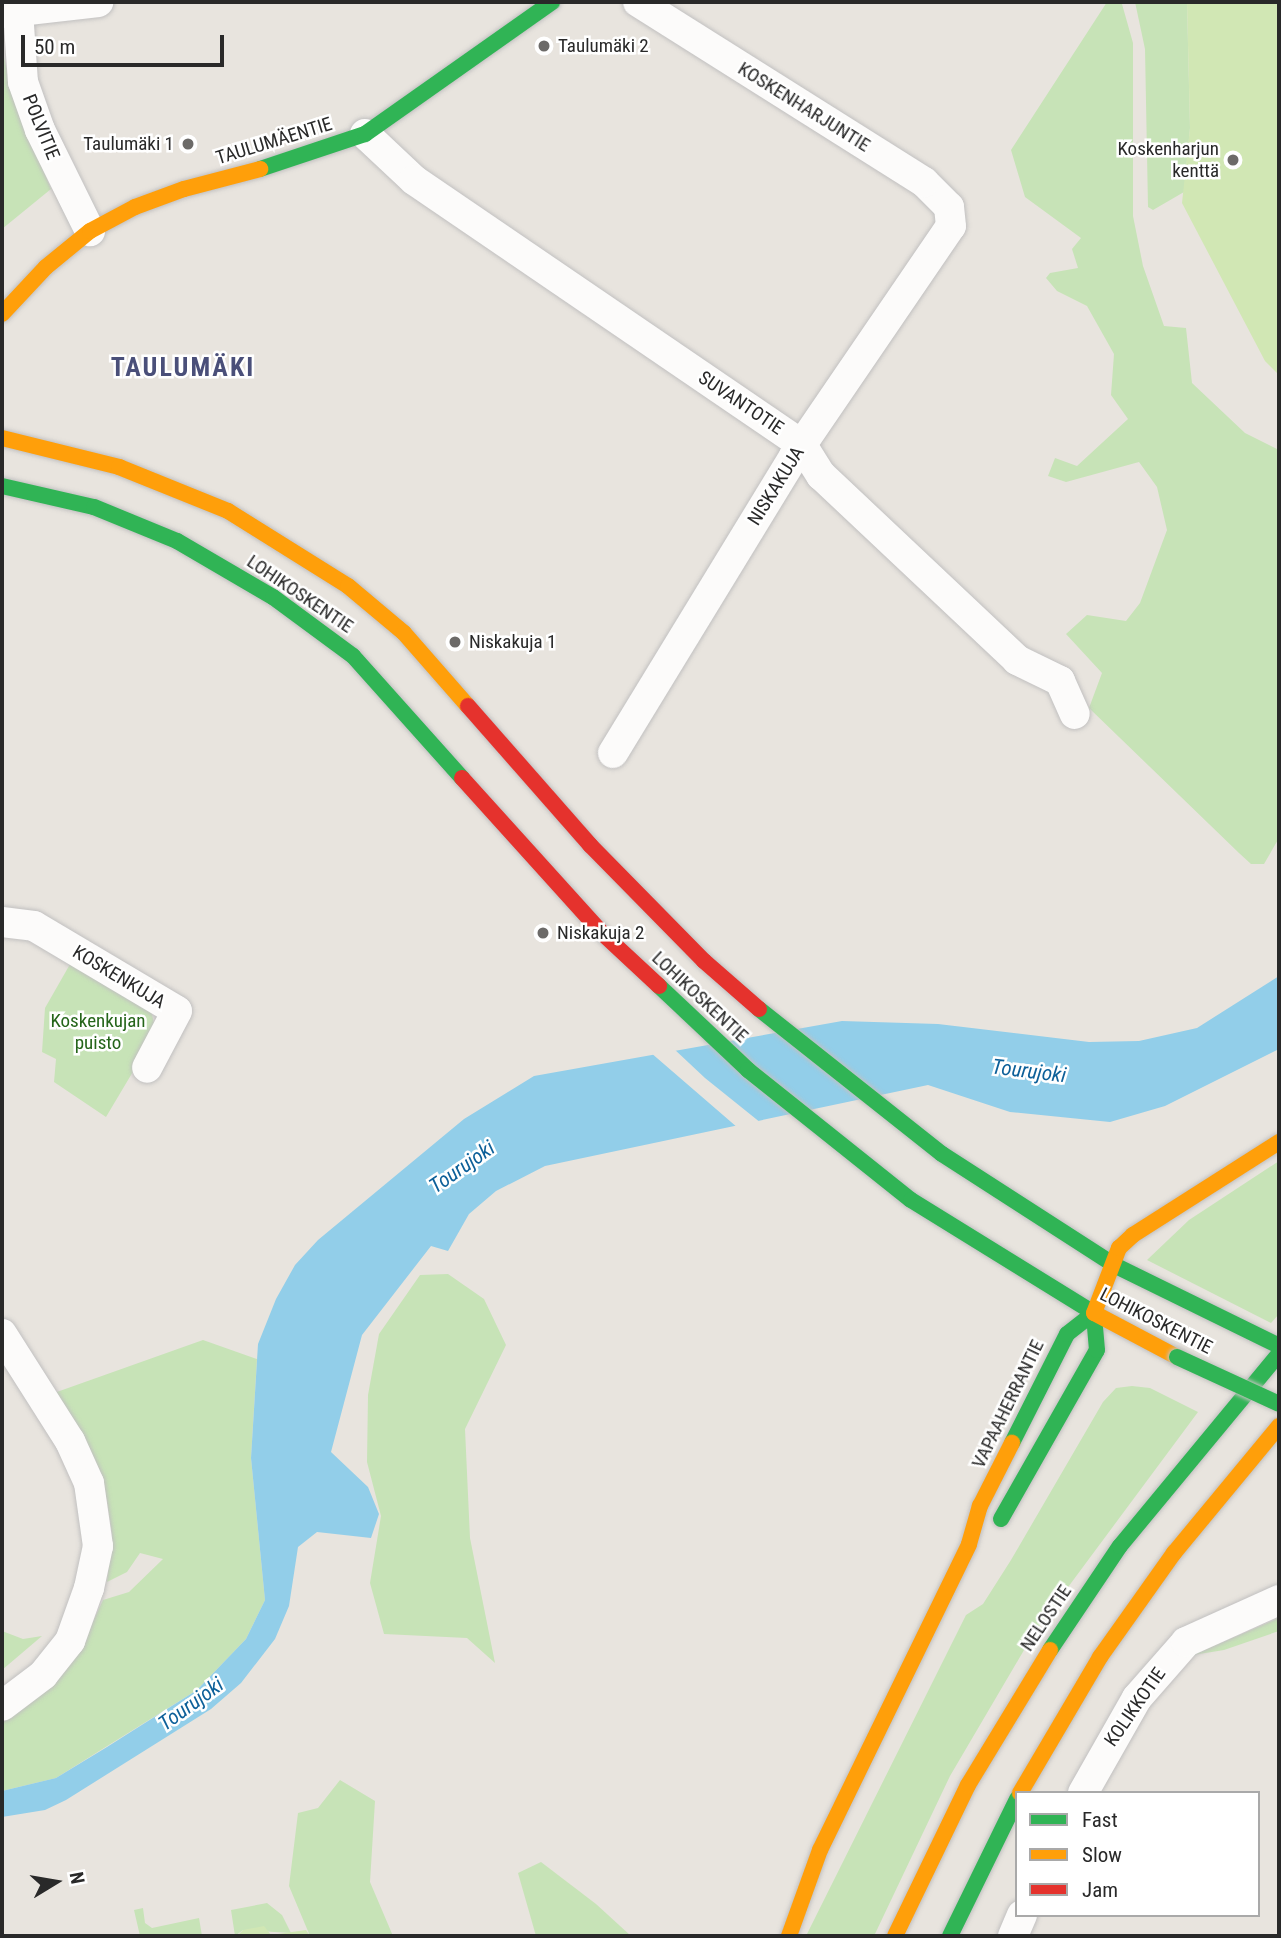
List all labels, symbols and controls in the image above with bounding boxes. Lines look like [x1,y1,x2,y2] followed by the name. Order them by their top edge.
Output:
[24,21,228,65] scale bar
[34,35,75,59] text: 50 m
[558,35,649,57] place label: Taulumäki 2
[536,38,552,54] marker: Taulumäki 2
[734,57,874,157] street label: KOSKENHARJUNTIE
[18,91,64,163] street label: POLVITIE
[213,113,335,169] street label: TAULUMÄENTIE
[83,133,174,155] place label: Taulumäki 1
[180,136,196,152] marker: Taulumäki 1
[1117,138,1219,182] place label: Koskenharjun kenttä
[1225,152,1241,168] marker: Koskenharjun kenttä
[112,352,254,384] district label: TAULUMÄKI
[694,366,788,440] street label: SUVANTOTIE
[743,442,809,530] street label: NISKAKUJA
[243,550,357,638] street label: LOHIKOSKENTIE
[469,631,556,653] place label: Niskakuja 1
[447,634,463,650] marker: Niskakuja 1
[557,922,644,944] place label: Niskakuja 2
[535,925,551,941] marker: Niskakuja 2
[69,940,169,1014] street label: KOSKENKUJA
[647,947,753,1047] street label: LOHIKOSKENTIE
[50,1010,146,1054] park label: Koskenkujan puisto
[991,1054,1067,1088] water label: Tourujoki
[424,1135,500,1199] water label: Tourujoki
[1096,1283,1216,1359] street label: LOHIKOSKENTIE
[967,1336,1049,1472] street label: VAPAAHERRANTIE
[1016,1581,1076,1655] street label: NELOSTIE
[1100,1663,1170,1751] street label: KOLIKKOTIE
[154,1672,228,1736] water label: Tourujoki
[1015,1791,1260,1917] legend
[1082,1808,1118,1832] text: Fast
[1082,1843,1122,1867] text: Slow
[21,1847,91,1917] north arrow
[65,1870,90,1886] text: N
[1082,1878,1118,1902] text: Jam

